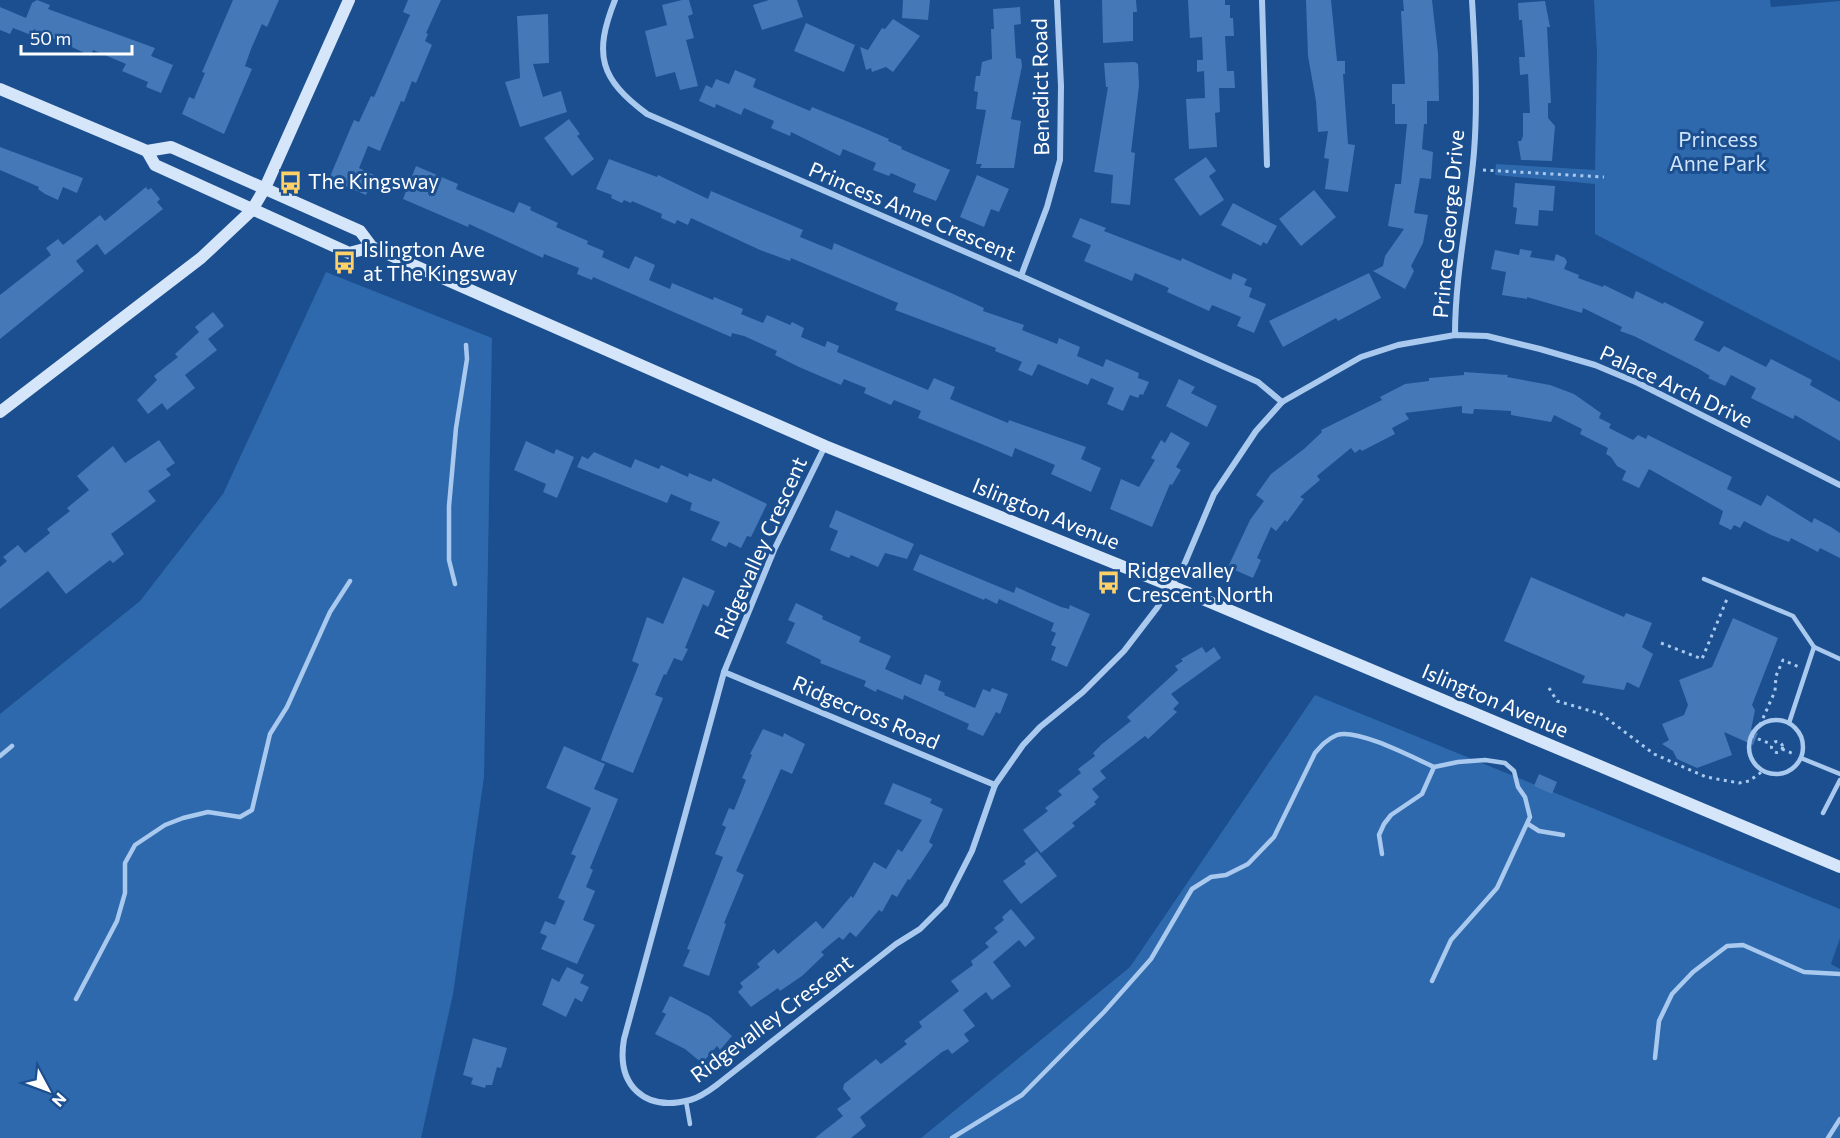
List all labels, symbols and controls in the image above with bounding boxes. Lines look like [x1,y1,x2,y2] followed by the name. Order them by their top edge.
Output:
[21,18,132,56] scale bar
[1026,18,1053,156] street label: Benedict Road
[30,27,71,49] text: 50 m
[1669,126,1767,175] park label: Princess Anne Park
[1427,129,1468,319] street label: Prince George Drive
[805,156,1020,266] street label: Princess Anne Crescent
[308,168,439,193] place label: The Kingsway
[277,169,303,195] bus stop icon: The Kingsway
[363,236,518,285] place label: Islington Ave at The Kingsway
[332,249,358,275] bus stop icon: Islington Ave at The Kingsway
[1596,339,1757,432] street label: Palace Arch Drive
[708,452,811,642] street label: Ridgevalley Crescent
[969,472,1124,554] street label: Islington Avenue
[1127,557,1274,606] place label: Ridgevalley Crescent North
[1096,570,1122,596] bus stop icon: Ridgevalley Crescent North
[1419,658,1573,742] street label: Islington Avenue
[790,669,944,754] street label: Ridgecross Road
[685,949,857,1087] street label: Ridgevalley Crescent
[18,1060,78,1120] north arrow
[49,1089,71,1111] text: N

